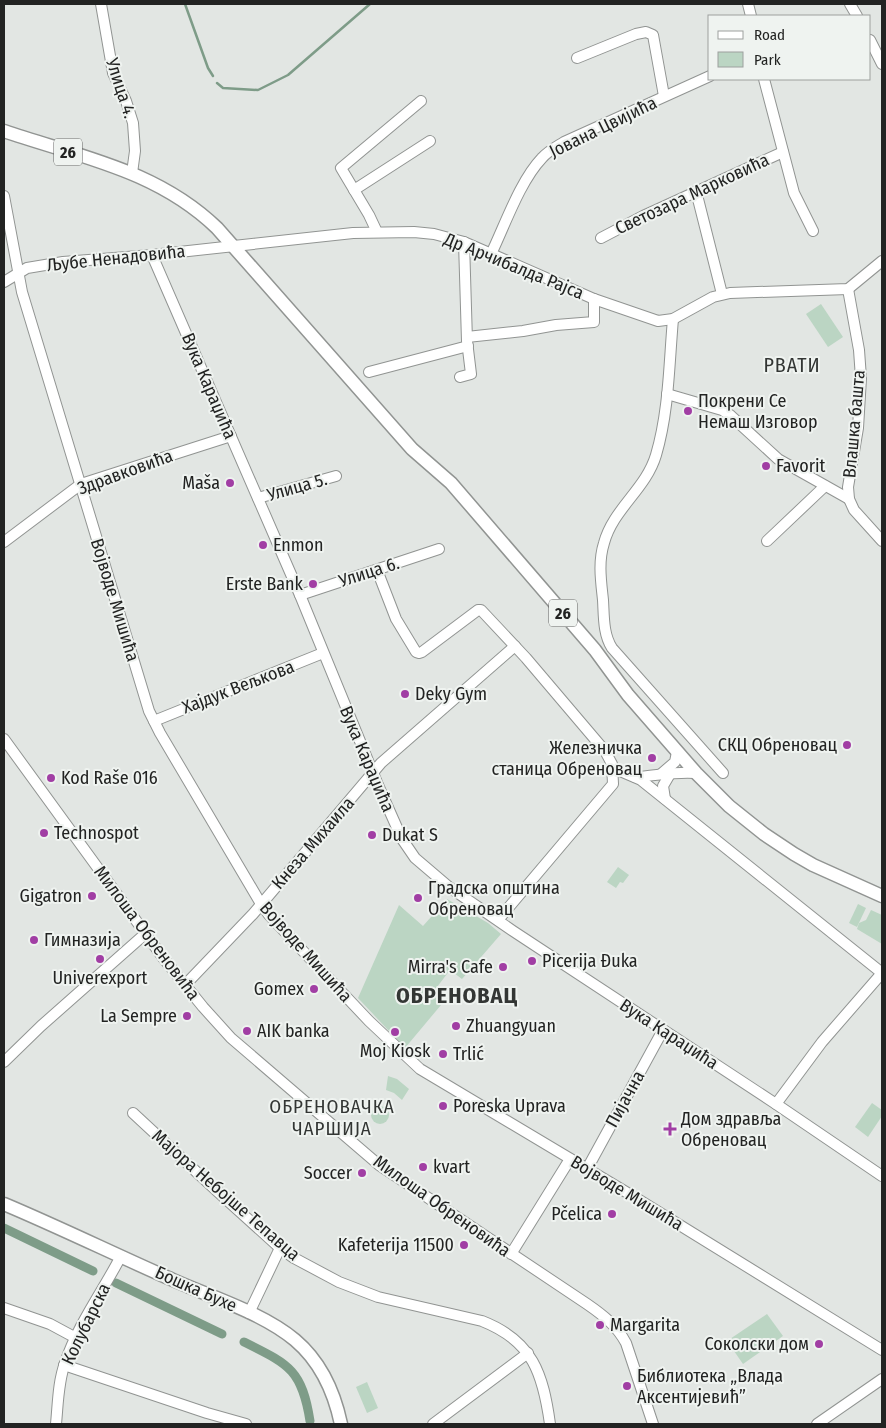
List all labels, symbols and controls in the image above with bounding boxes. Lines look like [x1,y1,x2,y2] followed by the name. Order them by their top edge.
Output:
[708,15,871,80] legend
[754,26,785,44] text: Road
[754,51,781,69] text: Park
[101,54,141,121] street label: Улица 4.
[546,91,661,163] street label: Јована Цвијића
[54,138,82,166] road number: 26
[612,149,773,239] street label: Светозара Марковића
[440,228,587,304] street label: Др Арчибалда Рајса
[46,240,186,276] street label: Љубе Ненадовића
[177,330,241,443] street label: Вука Караџића
[763,353,821,377] district label: РВАТИ
[838,369,870,479] street label: Влашка башта
[698,390,818,433] place label: Покрени Се Немаш Изговор
[682,405,694,417] marker: Покрени Се Немаш Изговор
[74,445,176,499] street label: Здравковића
[776,455,826,477] place label: Favorit
[760,460,772,472] marker: Favorit
[263,468,330,506] street label: Улица 5.
[182,472,220,494] place label: Maša
[224,477,236,489] marker: Maša
[273,534,324,556] place label: Enmon
[86,536,144,664] street label: Војводе Мишића
[257,539,269,551] marker: Enmon
[335,552,402,592] street label: Улица 6.
[226,573,304,595] place label: Erste Bank
[307,578,319,590] marker: Erste Bank
[549,600,577,626] road number: 26
[179,655,297,718] street label: Хајдук Вељкова
[415,683,487,705] place label: Deky Gym
[399,688,411,700] marker: Deky Gym
[335,703,399,816] street label: Вука Караџића
[718,734,837,756] place label: СКЦ Обреновац
[492,737,642,780] place label: Железничка станица Обреновац
[841,739,853,751] marker: СКЦ Обреновац
[646,752,658,764] marker: Железничка станица Обреновац
[61,767,158,789] place label: Kod Raše 016
[45,772,57,784] marker: Kod Raše 016
[267,792,359,894] street label: Кнеза Михаила
[54,822,139,844] place label: Technospot
[382,824,438,846] place label: Dukat S
[38,827,50,839] marker: Technospot
[366,829,378,841] marker: Dukat S
[89,862,205,1005] street label: Милоша Обреновића
[428,877,560,920] place label: Градска општина Обреновац
[20,885,82,907] place label: Gigatron
[86,890,98,902] marker: Gigatron
[412,892,424,904] marker: Градска општина Обреновац
[255,897,357,1007] street label: Војводе Мишића
[44,929,121,951] place label: Гимназија
[28,934,40,946] marker: Гимназија
[542,950,638,972] place label: Picerija Đuka
[94,953,106,965] marker: Univerexport
[526,955,538,967] marker: Picerija Đuka
[408,956,493,978] place label: Mirra's Cafe
[497,961,509,973] marker: Mirra's Cafe
[52,967,148,989] place label: Univerexport
[254,978,304,1000] place label: Gomex
[396,982,518,1009] district label: ОБРЕНОВАЦ
[308,983,320,995] marker: Gomex
[616,994,723,1074] street label: Вука Караџића
[100,1005,177,1027] place label: La Sempre
[181,1010,193,1022] marker: La Sempre
[466,1015,556,1037] place label: Zhuangyuan
[257,1020,330,1042] place label: AIK banka
[450,1020,462,1032] marker: Zhuangyuan
[241,1025,253,1037] marker: AIK banka
[389,1026,401,1038] marker: Moj Kiosk
[360,1040,431,1062] place label: Moj Kiosk
[453,1043,484,1065] place label: Trlić
[437,1048,449,1060] marker: Trlić
[601,1067,650,1131] street label: Пијачна
[269,1095,395,1140] district label: ОБРЕНОВАЧКА ЧАРШИЈА
[453,1095,566,1117] place label: Poreska Uprava
[437,1100,449,1112] marker: Poreska Uprava
[680,1108,781,1151] place label: Дом здравља Обреновац
[663,1122,677,1136] marker: Дом здравља Обреновац
[147,1125,305,1265] street label: Мајора Небојше Тепавца
[369,1150,515,1262] street label: Милоша Обреновића
[567,1151,688,1235] street label: Војводе Мишића
[433,1156,470,1178] place label: kvart
[417,1161,429,1173] marker: kvart
[304,1162,353,1184] place label: Soccer
[356,1167,368,1179] marker: Soccer
[551,1203,602,1225] place label: Pčelica
[606,1208,618,1220] marker: Pčelica
[338,1234,454,1256] place label: Kafeterija 11500
[458,1239,470,1251] marker: Kafeterija 11500
[152,1261,240,1317] street label: Бошка Бухе
[57,1279,115,1368] street label: Колубарска
[610,1314,680,1336] place label: Margarita
[594,1319,606,1331] marker: Margarita
[704,1333,809,1355] place label: Соколски дом
[813,1338,825,1350] marker: Соколски дом
[637,1365,783,1408] place label: Библиотека „Влада Аксентијевић”
[621,1380,633,1392] marker: Библиотека „Влада Аксентијевић”

